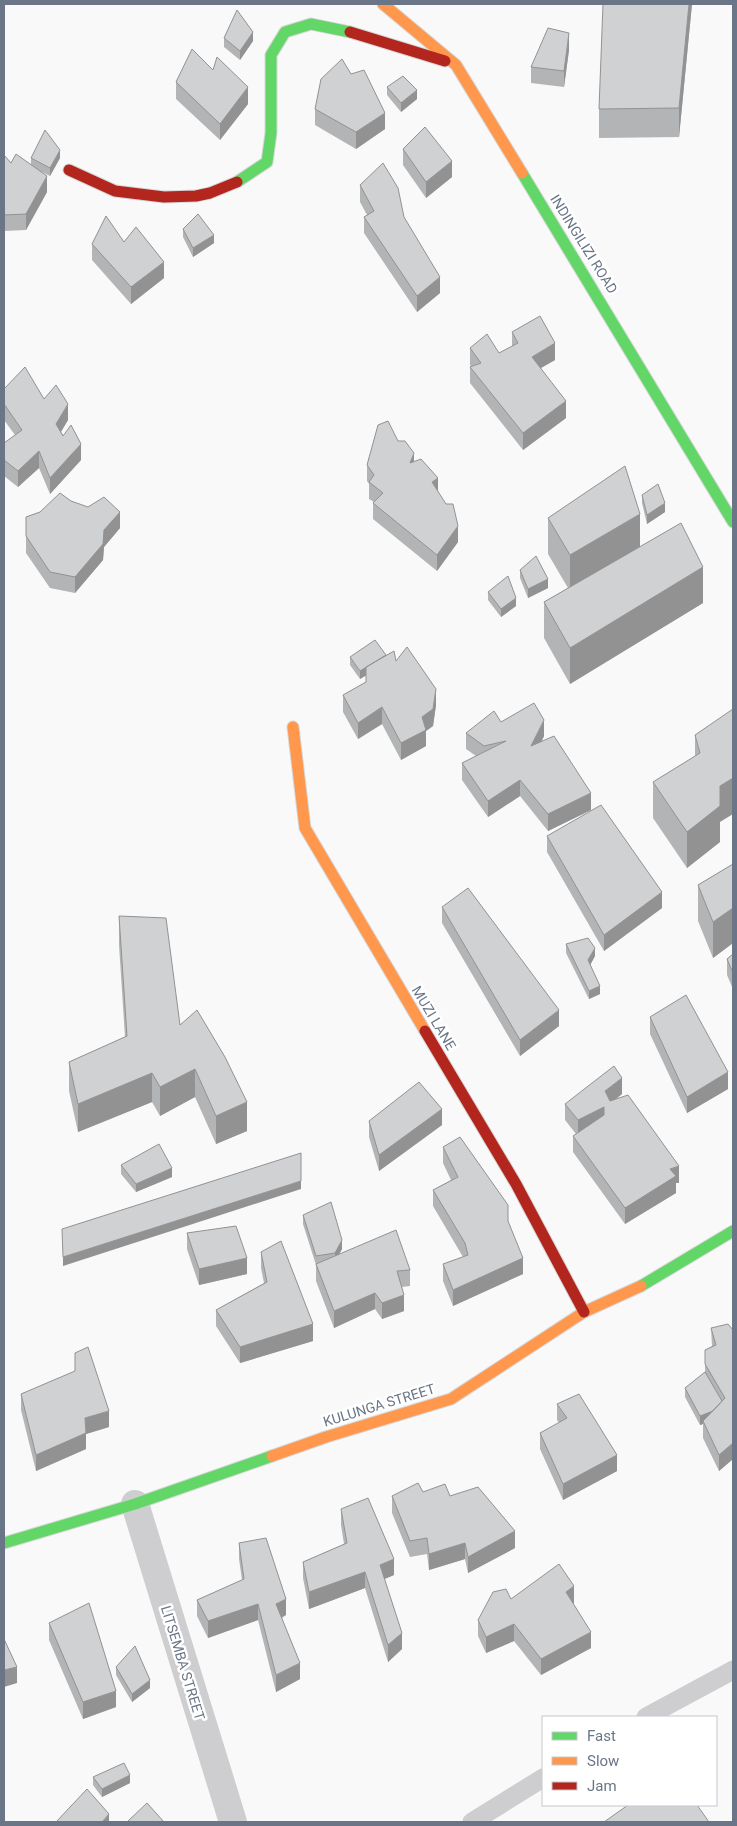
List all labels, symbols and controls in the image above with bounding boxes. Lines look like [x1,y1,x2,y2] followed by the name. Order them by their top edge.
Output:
[547,192,621,296] street label: INDINGILIZI ROAD
[409,983,459,1053] street label: MUZI LANE
[321,1380,437,1430] street label: KULUNGA STREET
[158,1604,208,1723] street label: LITSEMBA STREET
[542,1716,717,1806] legend
[587,1727,616,1745] text: Fast
[587,1752,619,1770] text: Slow
[587,1777,617,1795] text: Jam

